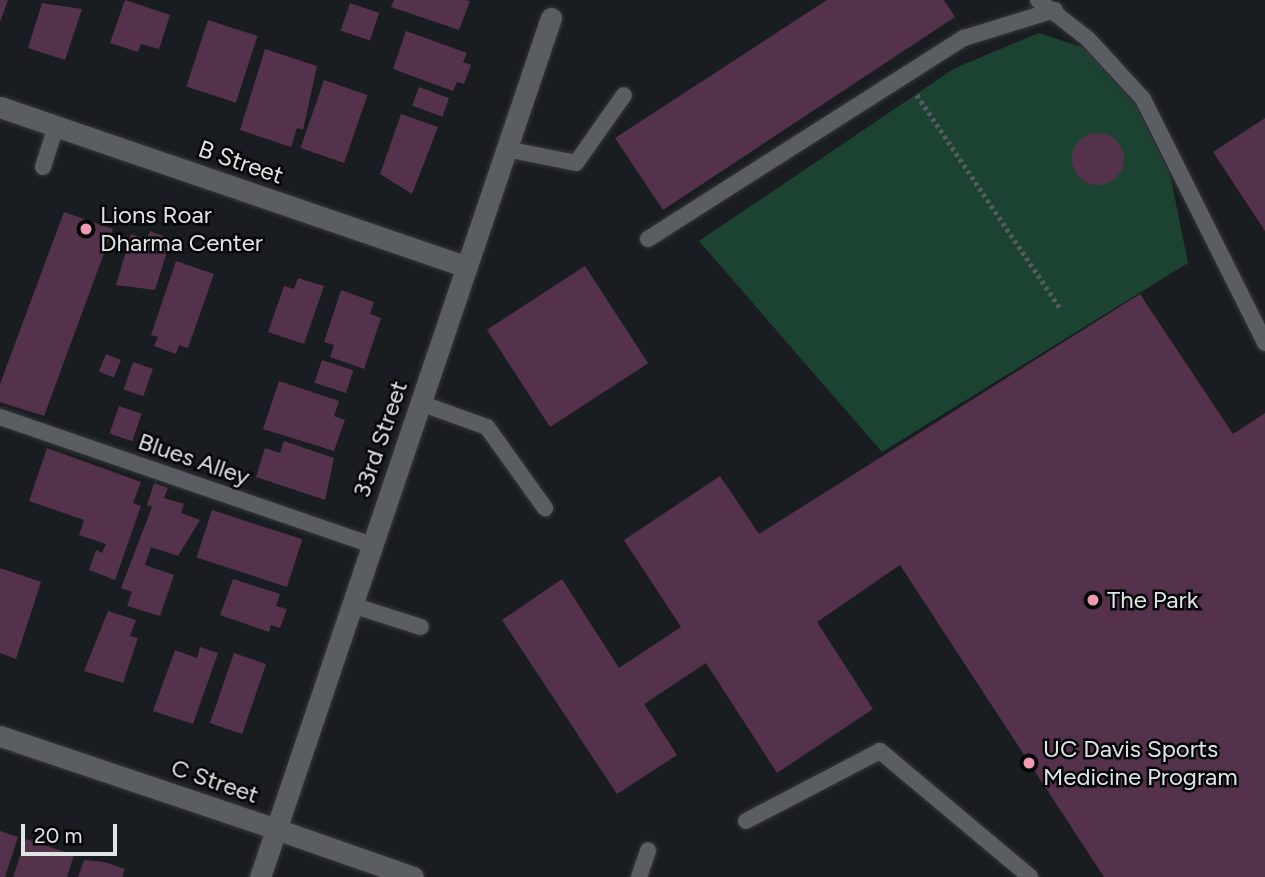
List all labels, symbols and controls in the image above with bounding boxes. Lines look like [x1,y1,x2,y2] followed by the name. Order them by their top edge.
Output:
[195,134,287,190] street label: B Street
[100,201,263,257] place label: Lions Roar Dharma Center
[78,221,94,237] marker: Lions Roar Dharma Center
[347,377,413,501] street label: 33rd Street
[135,427,253,491] street label: Blues Alley
[1107,586,1198,614] place label: The Park
[1085,592,1101,608] marker: The Park
[1043,735,1238,791] place label: UC Davis Sports Medicine Program
[168,753,262,809] street label: C Street
[1021,755,1037,771] marker: UC Davis Sports Medicine Program
[24,810,121,854] scale bar
[34,823,82,848] text: 20 m

